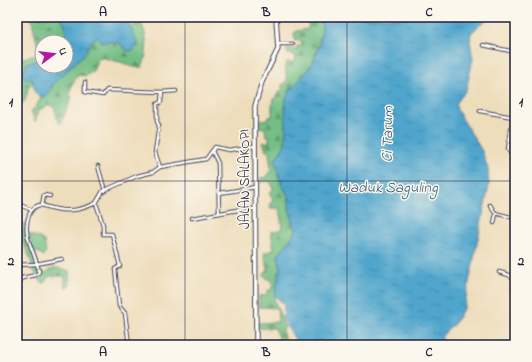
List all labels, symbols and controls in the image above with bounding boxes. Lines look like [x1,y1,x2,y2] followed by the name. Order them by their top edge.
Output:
[99,3,107,22] text: A
[261,3,271,22] text: B
[425,3,433,22] text: C
[34,34,74,74] north arrow
[54,46,71,57] text: U
[9,93,14,112] text: 1
[519,93,524,112] text: 1
[377,105,399,162] water label: Ci Tarum
[235,129,256,229] street label: JALAN SALAKOPI
[338,177,438,200] water label: Waduk Saguling
[7,252,15,271] text: 2
[517,252,525,271] text: 2
[99,343,107,362] text: A
[261,343,271,362] text: B
[425,343,433,362] text: C

